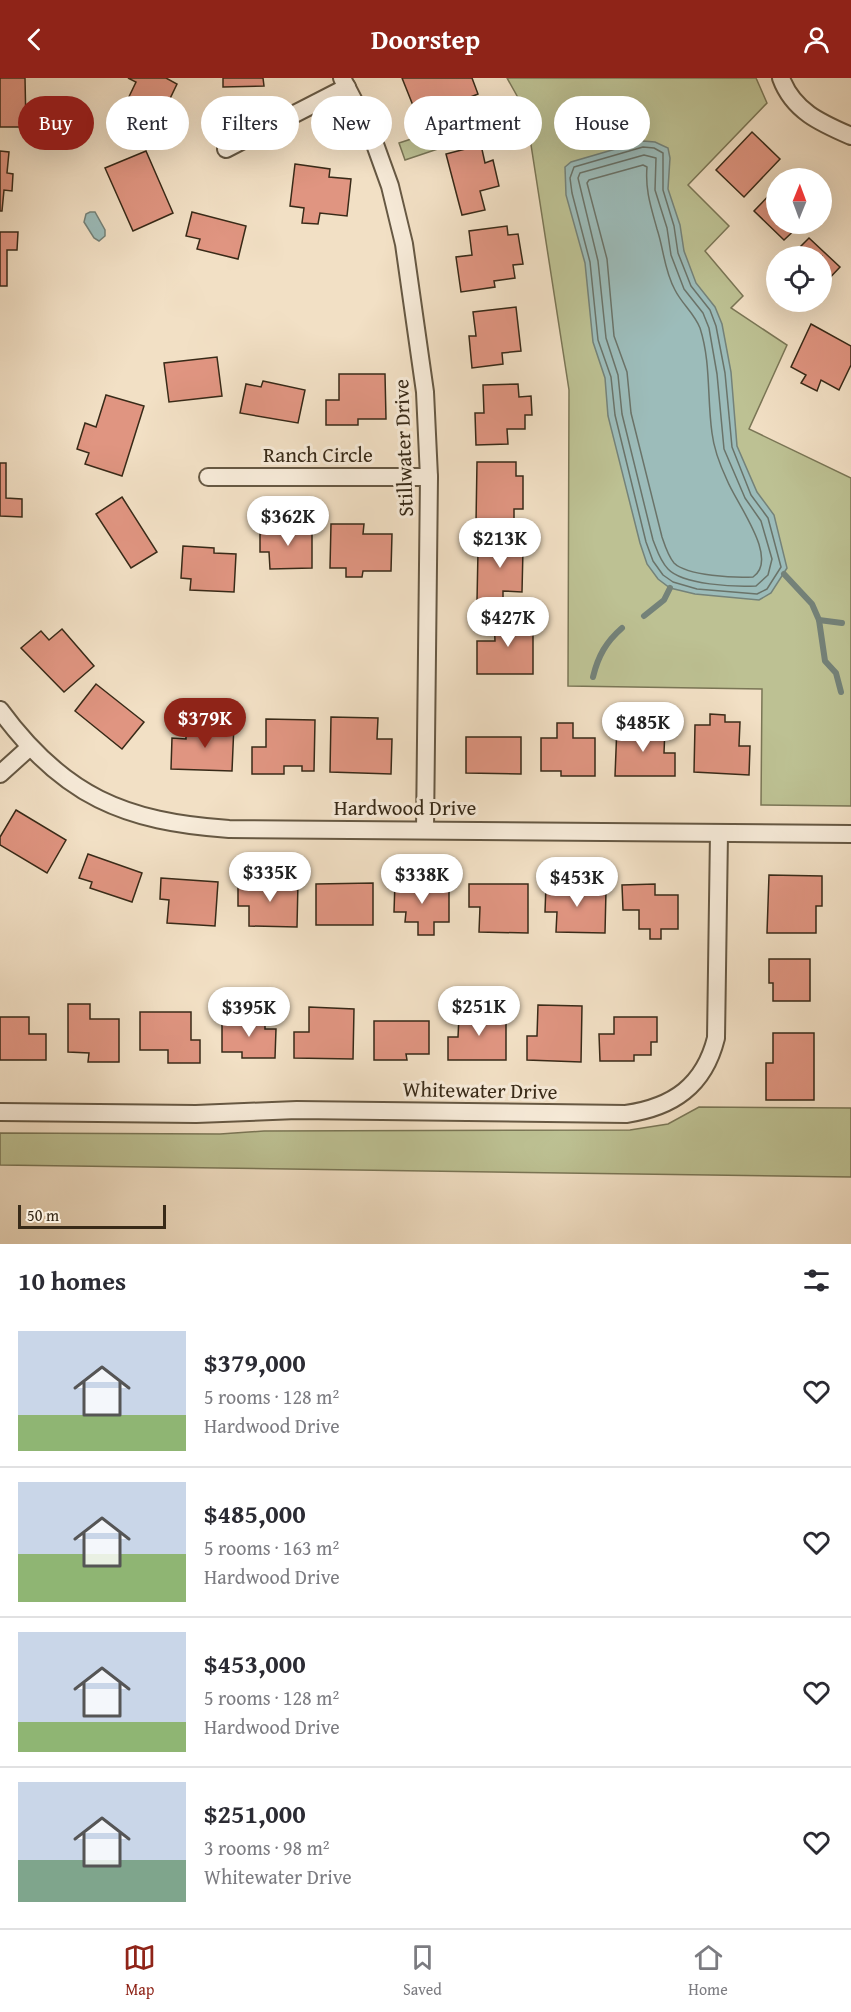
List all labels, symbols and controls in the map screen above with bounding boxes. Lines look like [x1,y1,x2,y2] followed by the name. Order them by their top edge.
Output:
[371,19,480,59] text: Doorstep
[18,23,51,56] icon: back
[800,23,833,56] icon: person
[18,96,94,150] chip: Buy
[106,96,189,150] chip: Rent
[201,96,299,150] chip: Filters
[311,96,392,150] chip: New
[404,96,542,150] chip: Apartment
[554,96,650,150] chip: House
[766,168,832,234] north arrow
[766,168,832,312] map controls
[766,246,832,312] button: locate
[385,379,421,517] street label: Stillwater Drive
[263,439,373,470] street label: Ranch Circle
[246,496,330,547] pin: $362K
[261,501,315,530] text: $362K
[458,518,542,569] pin: $213K
[473,523,527,552] text: $213K
[466,597,550,648] pin: $427K
[481,602,535,631] text: $427K
[163,698,247,749] pin: $379K
[601,702,685,753] pin: $485K
[178,703,232,732] text: $379K
[616,707,670,736] text: $485K
[334,792,476,823] street label: Hardwood Drive
[228,852,312,903] pin: $335K
[380,854,464,905] pin: $338K
[243,857,297,886] text: $335K
[535,857,619,908] pin: $453K
[395,859,449,888] text: $338K
[550,862,604,891] text: $453K
[437,986,521,1037] pin: $251K
[207,987,291,1038] pin: $395K
[452,991,506,1020] text: $251K
[222,992,276,1021] text: $395K
[402,1073,558,1107] street label: Whitewater Drive
[18,1202,166,1230] scale bar
[27,1203,59,1227] text: 50 m
[18,1261,126,1300] text: 10 homes
[800,1264,833,1297] icon: filters
[204,1343,306,1382] text: $379,000
[66,1355,138,1427] icon: home
[800,1375,833,1408] icon: heart
[204,1382,339,1411] text: 5 rooms · 128 m²
[204,1411,340,1440] text: Hardwood Drive
[204,1494,306,1533] text: $485,000
[66,1506,138,1578] icon: home
[800,1526,833,1559] icon: heart
[204,1533,339,1562] text: 5 rooms · 163 m²
[204,1562,340,1591] text: Hardwood Drive
[204,1644,306,1683] text: $453,000
[66,1656,138,1728] icon: home
[800,1676,833,1709] icon: heart
[204,1683,339,1712] text: 5 rooms · 128 m²
[204,1712,340,1741] text: Hardwood Drive
[204,1794,306,1833] text: $251,000
[66,1806,138,1878] icon: home
[800,1826,833,1859] icon: heart
[204,1833,330,1862] text: 3 rooms · 98 m²
[204,1862,352,1891] text: Whitewater Drive
[123,1941,156,2001] tab: Map
[403,1941,442,2001] tab: Saved
[688,1941,728,2001] tab: Home

